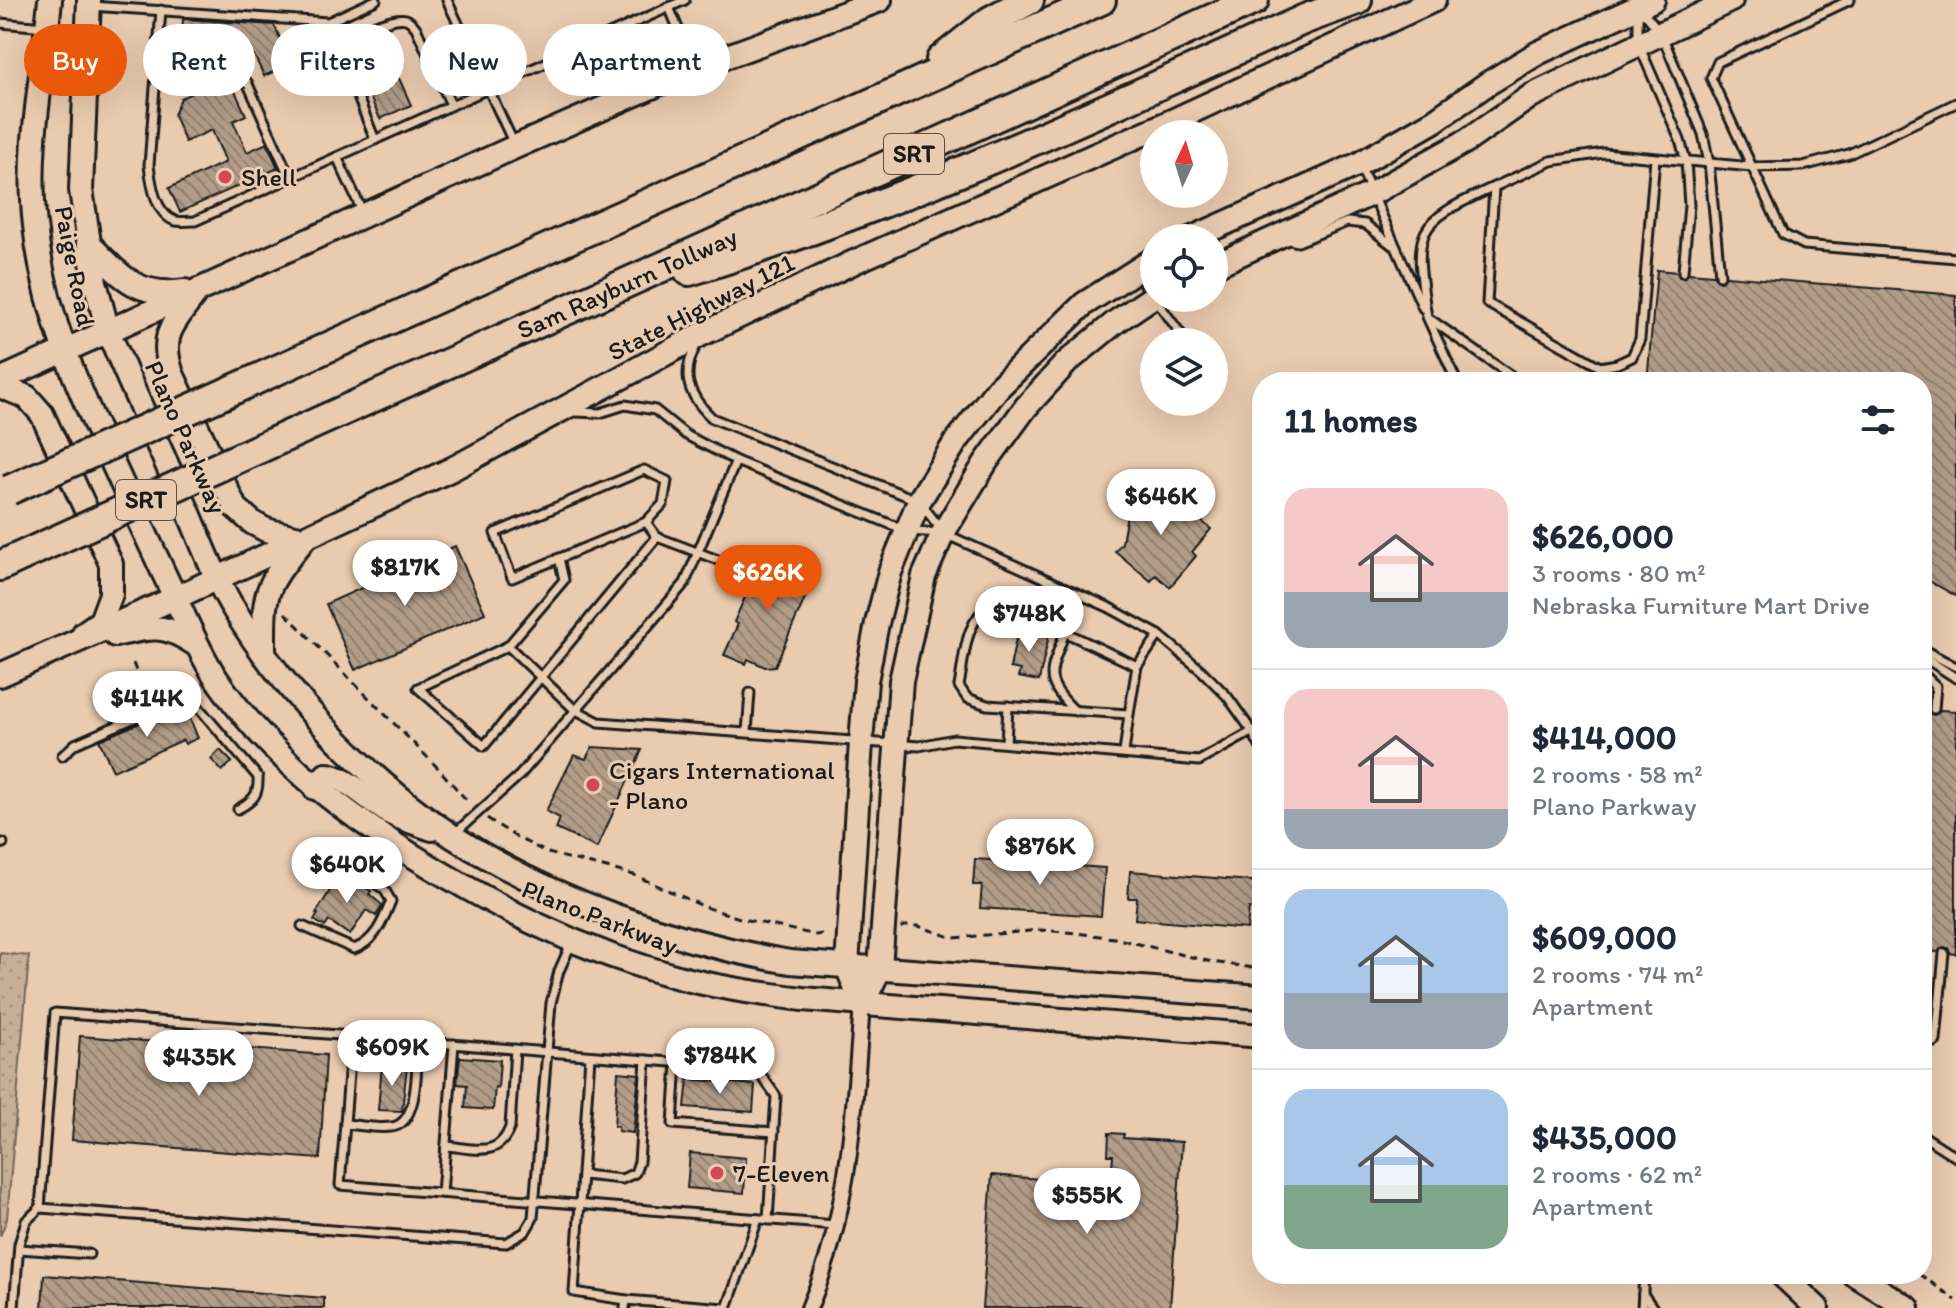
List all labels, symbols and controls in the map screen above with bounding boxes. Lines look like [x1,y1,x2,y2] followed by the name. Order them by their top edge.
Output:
[24,24,127,96] chip: Buy
[143,24,255,96] chip: Rent
[271,24,404,96] chip: Filters
[420,24,527,96] chip: New
[543,24,730,96] chip: Apartment
[1140,120,1228,208] north arrow
[1140,120,1228,416] map controls
[884,134,944,174] road number: SRT
[241,161,297,193] place label: Shell
[216,168,234,186] marker: Shell
[48,203,102,329] street label: Paige Road
[512,220,742,346] street label: Sam Rayburn Tollway
[1140,224,1228,312] button: locate
[602,246,800,368] street label: State Highway 121
[1140,328,1228,416] button: layers
[138,355,234,519] street label: Plano Parkway
[1856,398,1900,442] icon: filters
[1284,400,1418,441] text: 11 homes
[1105,469,1217,537] pin: $646K
[1125,479,1197,511] text: $646K
[116,480,176,520] road number: SRT
[1532,516,1674,557] text: $626,000
[1348,520,1444,616] icon: home
[349,540,461,608] pin: $817K
[712,545,824,613] pin: $626K
[370,550,440,582] text: $817K
[733,555,803,587] text: $626K
[1532,557,1706,589] text: 3 rooms · 80 m²
[973,586,1085,654] pin: $748K
[1532,589,1870,621] text: Nebraska Furniture Mart Drive
[993,596,1065,628] text: $748K
[91,671,203,739] pin: $414K
[110,681,184,713] text: $414K
[1532,717,1677,758] text: $414,000
[1348,721,1444,817] icon: home
[609,754,835,816] place label: Cigars International - Plano
[1532,758,1703,790] text: 2 rooms · 58 m²
[584,776,602,794] marker: Cigars International - Plano
[1532,790,1696,822] text: Plano Parkway
[984,819,1096,887] pin: $876K
[1005,829,1075,861] text: $876K
[291,837,403,905] pin: $640K
[309,847,385,879] text: $640K
[518,873,682,961] street label: Plano Parkway
[1532,917,1677,958] text: $609,000
[1348,921,1444,1017] icon: home
[1532,958,1703,990] text: 2 rooms · 74 m²
[1532,990,1653,1022] text: Apartment
[336,1020,448,1088] pin: $609K
[664,1028,776,1096] pin: $784K
[143,1030,255,1098] pin: $435K
[355,1030,429,1062] text: $609K
[684,1038,756,1070] text: $784K
[162,1040,236,1072] text: $435K
[1532,1117,1677,1158] text: $435,000
[1348,1121,1444,1217] icon: home
[733,1157,830,1189] place label: 7-Eleven
[1532,1158,1702,1190] text: 2 rooms · 62 m²
[708,1164,726,1182] marker: 7-Eleven
[1031,1168,1143,1236] pin: $555K
[1052,1178,1122,1210] text: $555K
[1532,1190,1653,1222] text: Apartment

